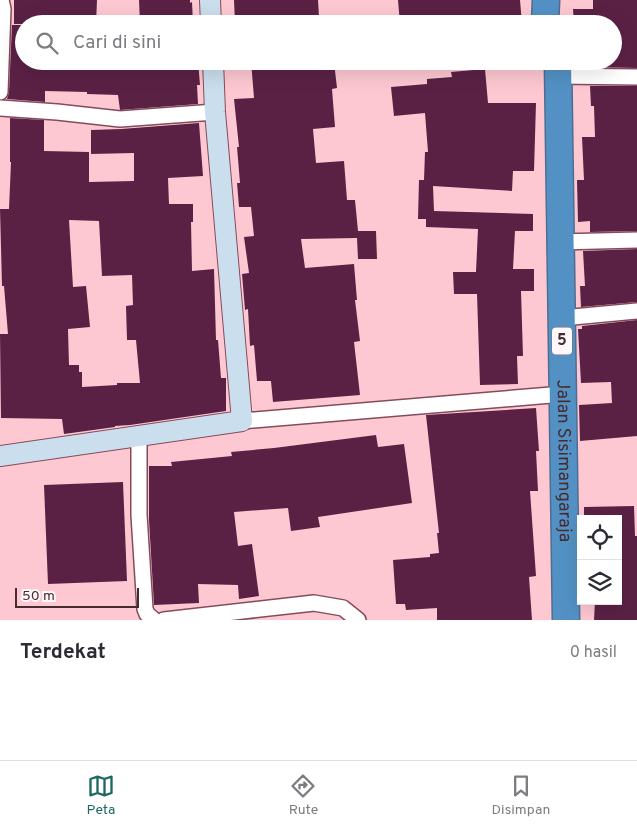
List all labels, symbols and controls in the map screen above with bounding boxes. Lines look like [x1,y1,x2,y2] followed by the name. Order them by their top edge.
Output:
[15,15,622,70] search box
[33,29,61,57] icon: search
[73,31,161,55] text: Cari di sini
[552,328,572,354] road number: 5
[551,379,576,542] street label: Jalan Sisimangaraja
[577,515,622,605] map controls
[577,515,622,560] button: locate
[577,560,622,605] button: layers
[15,585,139,608] scale bar
[22,588,55,605] text: 50 m
[20,639,106,666] text: Terdekat
[570,643,617,663] text: 0 hasil
[87,772,115,819] tab: Peta
[289,772,318,819] tab: Rute
[492,772,550,819] tab: Disimpan

